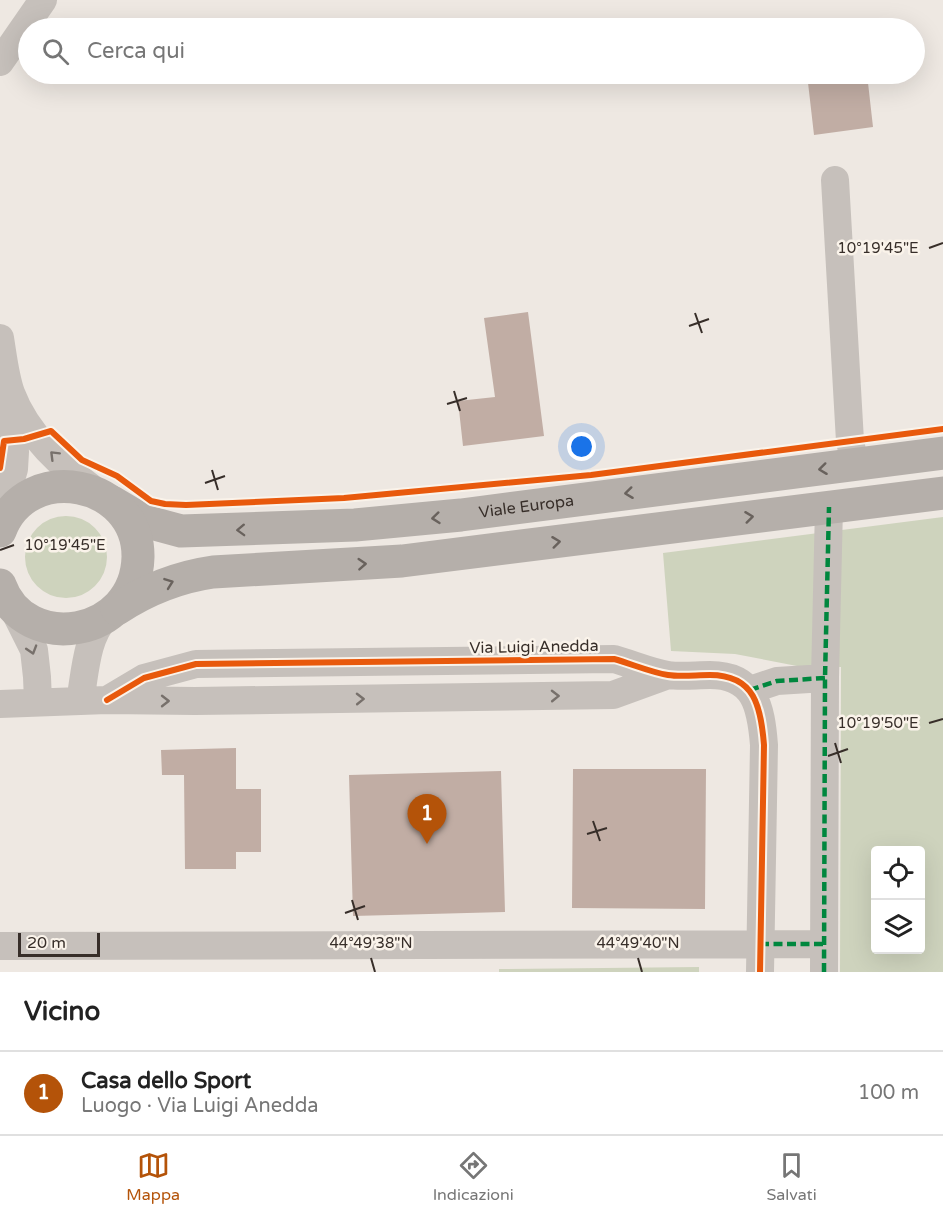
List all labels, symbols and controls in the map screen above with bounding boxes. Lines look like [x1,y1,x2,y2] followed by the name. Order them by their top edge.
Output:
[18,18,925,84] search box
[39,35,72,68] icon: search
[87,38,185,64] text: Cerca qui
[837,239,919,257] text: 10°19'45"E
[567,432,596,461] your location
[51,452,62,463] one-way arrow
[818,462,827,474] one-way arrow
[624,487,634,499] one-way arrow
[478,491,575,523] street label: Viale Europa
[431,511,440,524] one-way arrow
[745,512,754,524] one-way arrow
[237,523,246,536] one-way arrow
[24,536,106,554] text: 10°19'45"E
[551,537,561,549] one-way arrow
[358,558,367,571] one-way arrow
[163,577,174,590] one-way arrow
[469,636,599,658] street label: Via Luigi Anedda
[25,644,37,655] one-way arrow
[551,690,560,702] one-way arrow
[356,692,365,705] one-way arrow
[161,695,170,707] one-way arrow
[837,714,919,732] text: 10°19'50"E
[408,794,446,844] pin: 1
[871,846,925,954] map controls
[871,846,925,900] button: locate
[871,900,925,954] button: layers
[18,930,100,958] scale bar
[27,933,66,953] text: 20 m
[329,934,413,952] text: 44°49'38"N
[596,934,680,952] text: 44°49'40"N
[24,996,100,1027] text: Vicino
[81,1068,251,1094] text: Casa dello Sport
[37,1081,50,1105] text: 1
[858,1081,919,1105] text: 100 m
[81,1094,319,1118] text: Luogo · Via Luigi Anedda
[126,1149,180,1205] tab: Mappa
[433,1149,514,1205] tab: Indicazioni
[767,1149,817,1205] tab: Salvati

